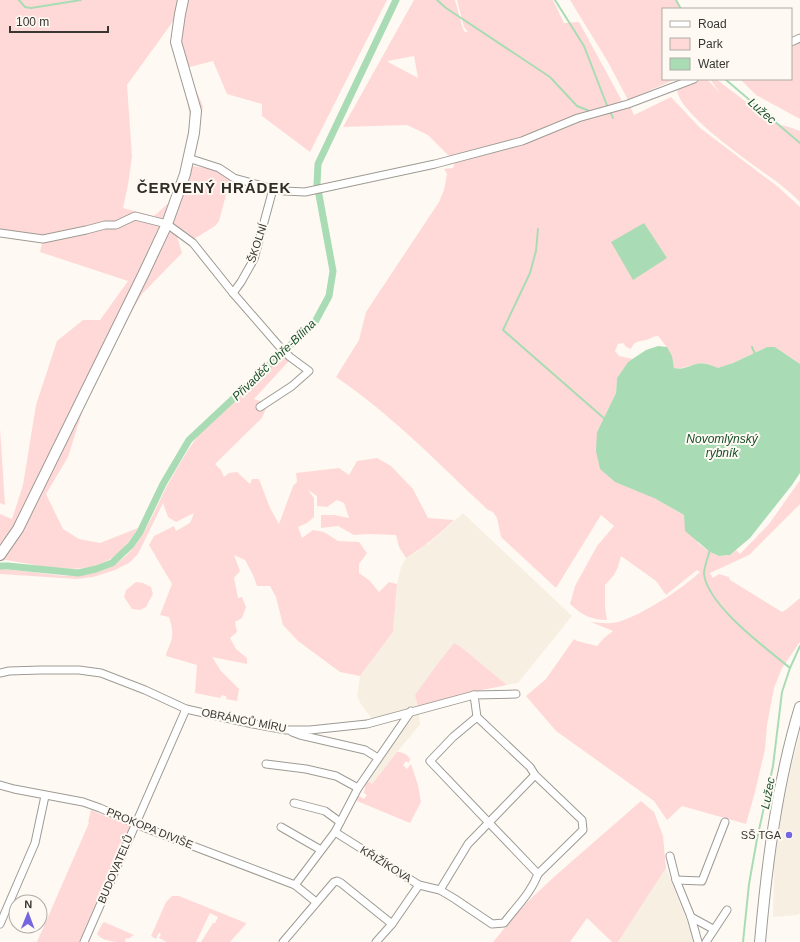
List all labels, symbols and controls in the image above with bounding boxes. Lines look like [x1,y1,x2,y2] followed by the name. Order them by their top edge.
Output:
[10,8,108,34] scale bar
[662,8,792,80] legend
[16,15,49,29] text: 100 m
[698,17,727,31] text: Road
[698,37,724,51] text: Park
[698,57,730,71] text: Water
[745,95,779,127] water label: Lužec
[137,179,291,196] district label: ČERVENÝ HRÁDEK
[245,221,269,264] street label: ŠKOLNÍ
[229,316,319,403] water label: Přivaděč Ohře-Bílina
[686,432,759,460] water label: Novomlýnský rybník
[201,706,287,734] street label: OBRÁNCŮ MÍRU
[758,776,778,810] water label: Lužec
[105,805,195,851] street label: PROKOPA DIVIŠE
[741,829,782,841] place label: SŠ TGA
[784,830,794,840] marker: SŠ TGA
[95,833,135,905] street label: BUDOVATELŮ
[358,844,414,885] street label: KŘIŽÍKOVA
[8,894,48,934] north arrow
[24,898,32,910] text: N

